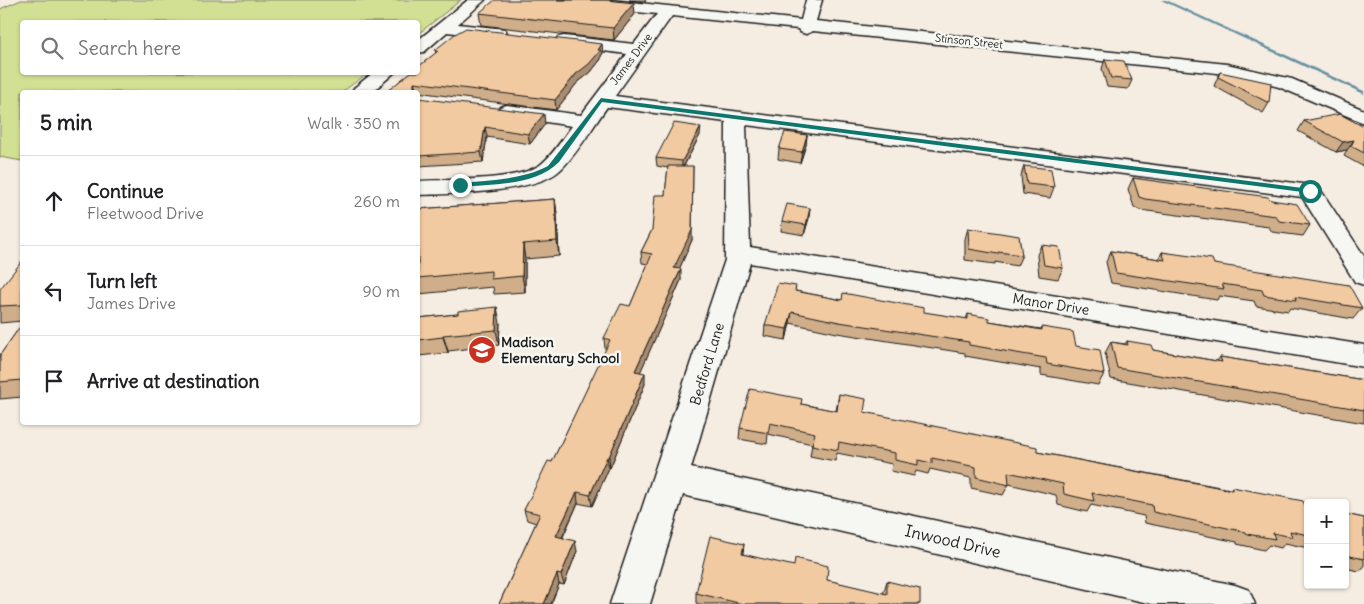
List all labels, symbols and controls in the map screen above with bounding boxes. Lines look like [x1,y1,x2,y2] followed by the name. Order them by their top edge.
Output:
[20,20,420,75] search box
[607,30,655,88] street label: James Drive
[934,30,1004,52] street label: Stinson Street
[38,34,66,62] icon: search
[78,36,181,60] text: Search here
[40,109,92,136] text: 5 min
[307,113,400,133] text: Walk · 350 m
[449,174,472,197] route end
[87,179,164,203] text: Continue
[1299,180,1322,203] route start
[40,187,68,215] icon: ahead
[354,191,400,211] text: 260 m
[87,203,204,223] text: Fleetwood Drive
[87,269,157,293] text: Turn left
[40,277,68,305] icon: left
[362,281,400,301] text: 90 m
[1011,289,1091,319] street label: Manor Drive
[87,293,176,313] text: James Drive
[686,320,728,408] street label: Bedford Lane
[501,333,619,367] place label: Madison Elementary School
[467,335,497,365] school or university icon: Madison Elementary School
[40,367,68,395] icon: arrive
[87,369,260,393] text: Arrive at destination
[1304,499,1349,589] map controls
[1304,499,1349,544] button: +
[903,520,1003,562] street label: Inwood Drive
[1304,544,1349,589] button: −

